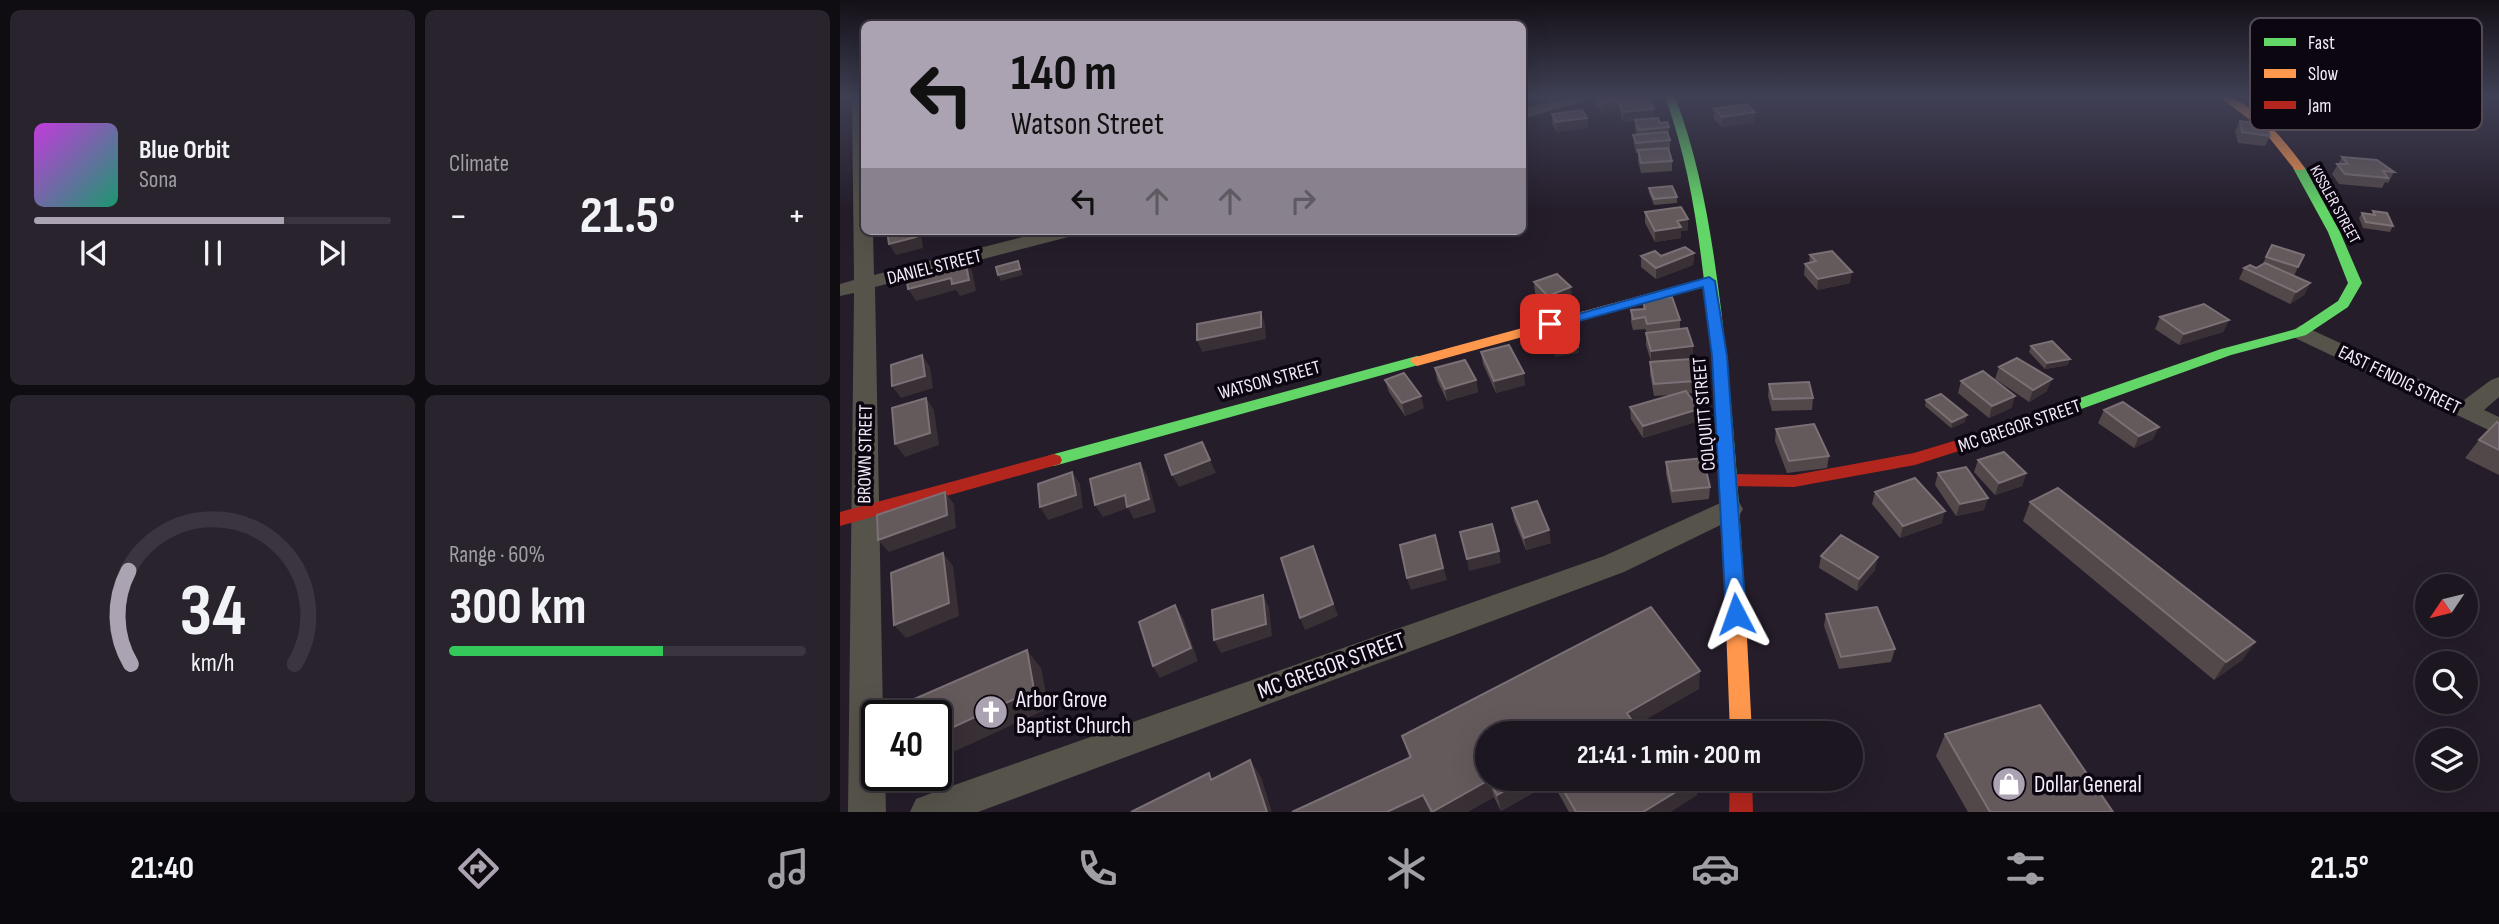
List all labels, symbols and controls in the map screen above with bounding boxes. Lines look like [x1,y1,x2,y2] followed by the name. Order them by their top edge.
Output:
[2250,18,2482,130] legend
[2308,32,2335,55] text: Fast
[1011,45,1117,104] text: 140 m
[896,49,987,140] icon: left
[2308,63,2338,86] text: Slow
[2307,95,2331,118] text: Jam
[1011,105,1164,144] text: Watson Street
[139,135,230,166] text: Blue Orbit
[449,150,509,178] text: Climate
[2305,162,2364,248] street label: KISSLER STREET
[139,166,177,194] text: Sona
[1065,182,1103,220] icon: left
[1138,182,1176,220] icon: ahead
[1211,182,1249,220] icon: ahead
[1284,182,1322,220] icon: right
[580,185,675,248] text: 21.5°
[449,194,468,239] text: −
[787,194,806,239] text: +
[75,234,113,272] icon: previous
[194,234,232,272] icon: pause
[313,234,351,272] icon: next
[885,245,984,290] street label: DANIEL STREET
[1520,294,1580,354] pin
[1531,305,1569,343] icon: arrive
[2334,341,2464,420] street label: EAST FENDIG STREET
[1216,356,1323,405] street label: WATSON STREET
[1688,356,1721,472] street label: COLQUITT STREET
[1955,395,2084,458] street label: MC GREGOR STREET
[853,404,878,504] street label: BROWN STREET
[449,541,545,569] text: Range · 60%
[179,569,246,657] text: 34
[2415,574,2478,637] north arrow
[2415,574,2478,791] map controls
[449,576,586,639] text: 300 km
[1699,577,1773,651] position arrow
[1254,626,1409,706] street label: MC GREGOR STREET
[191,648,234,679] text: km/h
[2415,651,2478,714] button: search
[1015,686,1131,740] place label: Arbor Grove Baptist Church
[972,693,1010,731] church icon: Arbor Grove Baptist Church
[861,700,952,791] speed limit sign: 40
[2415,728,2478,791] button: layers
[1577,740,1761,771] text: 21:41 · 1 min · 200 m
[1990,765,2028,803] shop icon: Dollar General
[2034,771,2142,799] place label: Dollar General
[454,844,503,893] icon: directions
[764,844,813,893] icon: music
[1073,844,1122,893] icon: phone
[1382,844,1431,893] icon: climate
[1691,844,1740,893] icon: car
[2001,844,2050,893] icon: filters
[130,849,194,888] text: 21:40
[2310,849,2369,888] text: 21.5°

